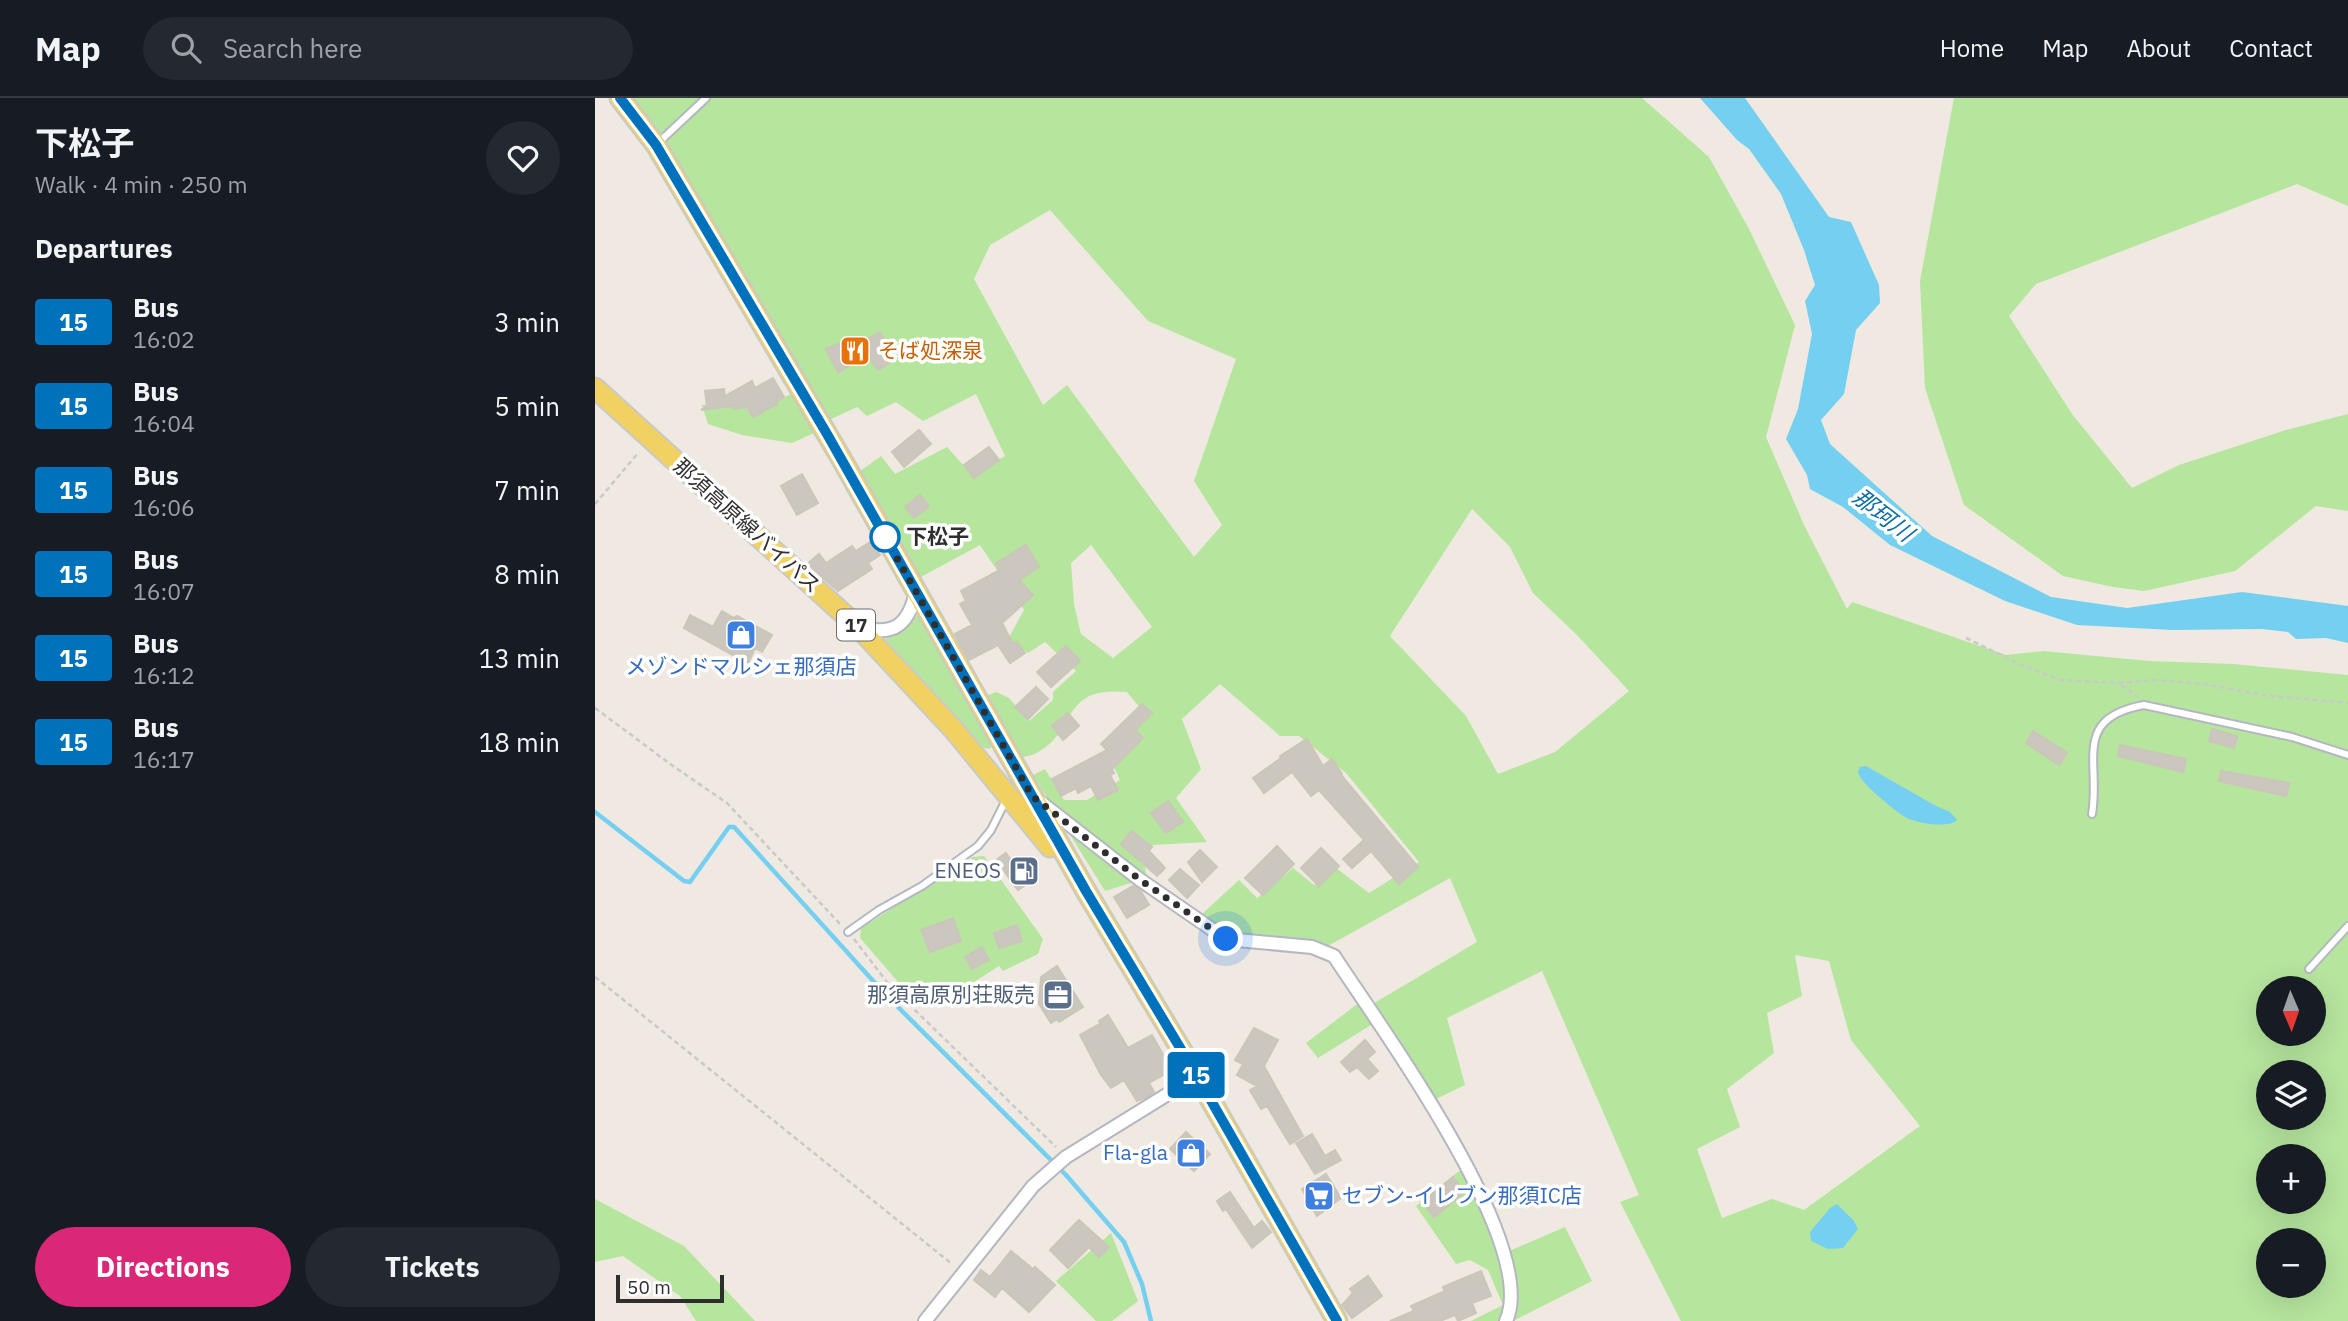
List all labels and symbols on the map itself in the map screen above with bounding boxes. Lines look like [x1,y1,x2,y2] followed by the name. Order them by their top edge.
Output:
[838,334,872,368] restaurant icon: そば処深泉
[878,336,983,364] place label: そば処深泉
[668,452,827,599] street label: 那須高原線バイパス
[1847,481,1922,549] water label: 那珂川
[870,522,900,552] marker: 下松子
[906,522,969,550] place label: 下松子
[837,610,875,640] road number: 17
[724,618,758,652] shop icon: メゾンドマルシェ那須店
[626,652,857,680] place label: メゾンドマルシェ那須店
[1007,854,1041,888] fuel station icon: ENEOS
[935,856,1001,884] place label: ENEOS
[1208,921,1243,956] your location
[2256,976,2326,1046] north arrow
[1041,978,1075,1012] office icon: 那須高原別荘販売
[867,980,1035,1008] place label: 那須高原別荘販売
[1165,1052,1227,1098] line badge: 15
[1174,1136,1208,1170] shop icon: Fla-gla
[1103,1138,1168,1166] place label: Fla-gla
[1302,1179,1336,1213] supermarket icon: セブン-イレブン那須IC店
[1342,1181,1582,1209] place label: セブン-イレブン那須IC店
[616,1272,725,1304] scale bar

